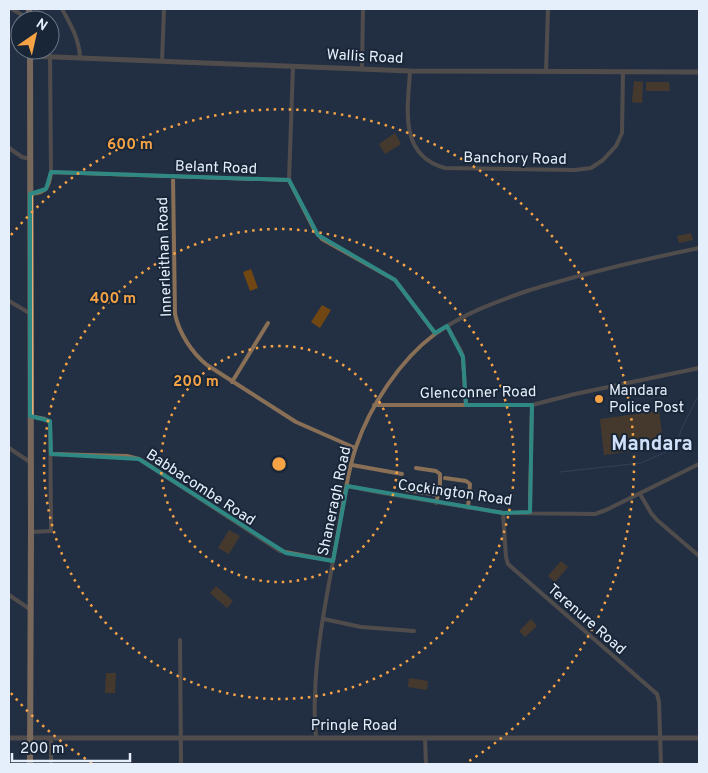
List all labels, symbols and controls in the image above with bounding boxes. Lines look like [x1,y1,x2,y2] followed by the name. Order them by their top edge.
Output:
[10,10,60,60] north arrow
[33,16,50,35] text: N
[326,46,404,69] street label: Wallis Road
[107,136,153,155] text: 600 m
[463,149,567,170] street label: Banchory Road
[175,158,257,179] street label: Belant Road
[154,197,177,317] street label: Innerleithan Road
[90,290,136,309] text: 400 m
[173,373,219,392] text: 200 m
[609,382,684,418] place label: Mandara Police Post
[420,383,537,404] street label: Glenconner Road
[593,393,605,405] marker: Mandara Police Post
[611,432,693,458] district label: Mandara
[315,445,356,558] street label: Shaneragh Road
[142,446,258,531] street label: Babbacombe Road
[270,455,288,473] centre of rings
[396,476,513,511] street label: Cockington Road
[543,581,629,659] street label: Terenure Road
[311,717,397,736] street label: Pringle Road
[12,730,130,762] scale bar
[20,740,65,759] text: 200 m

